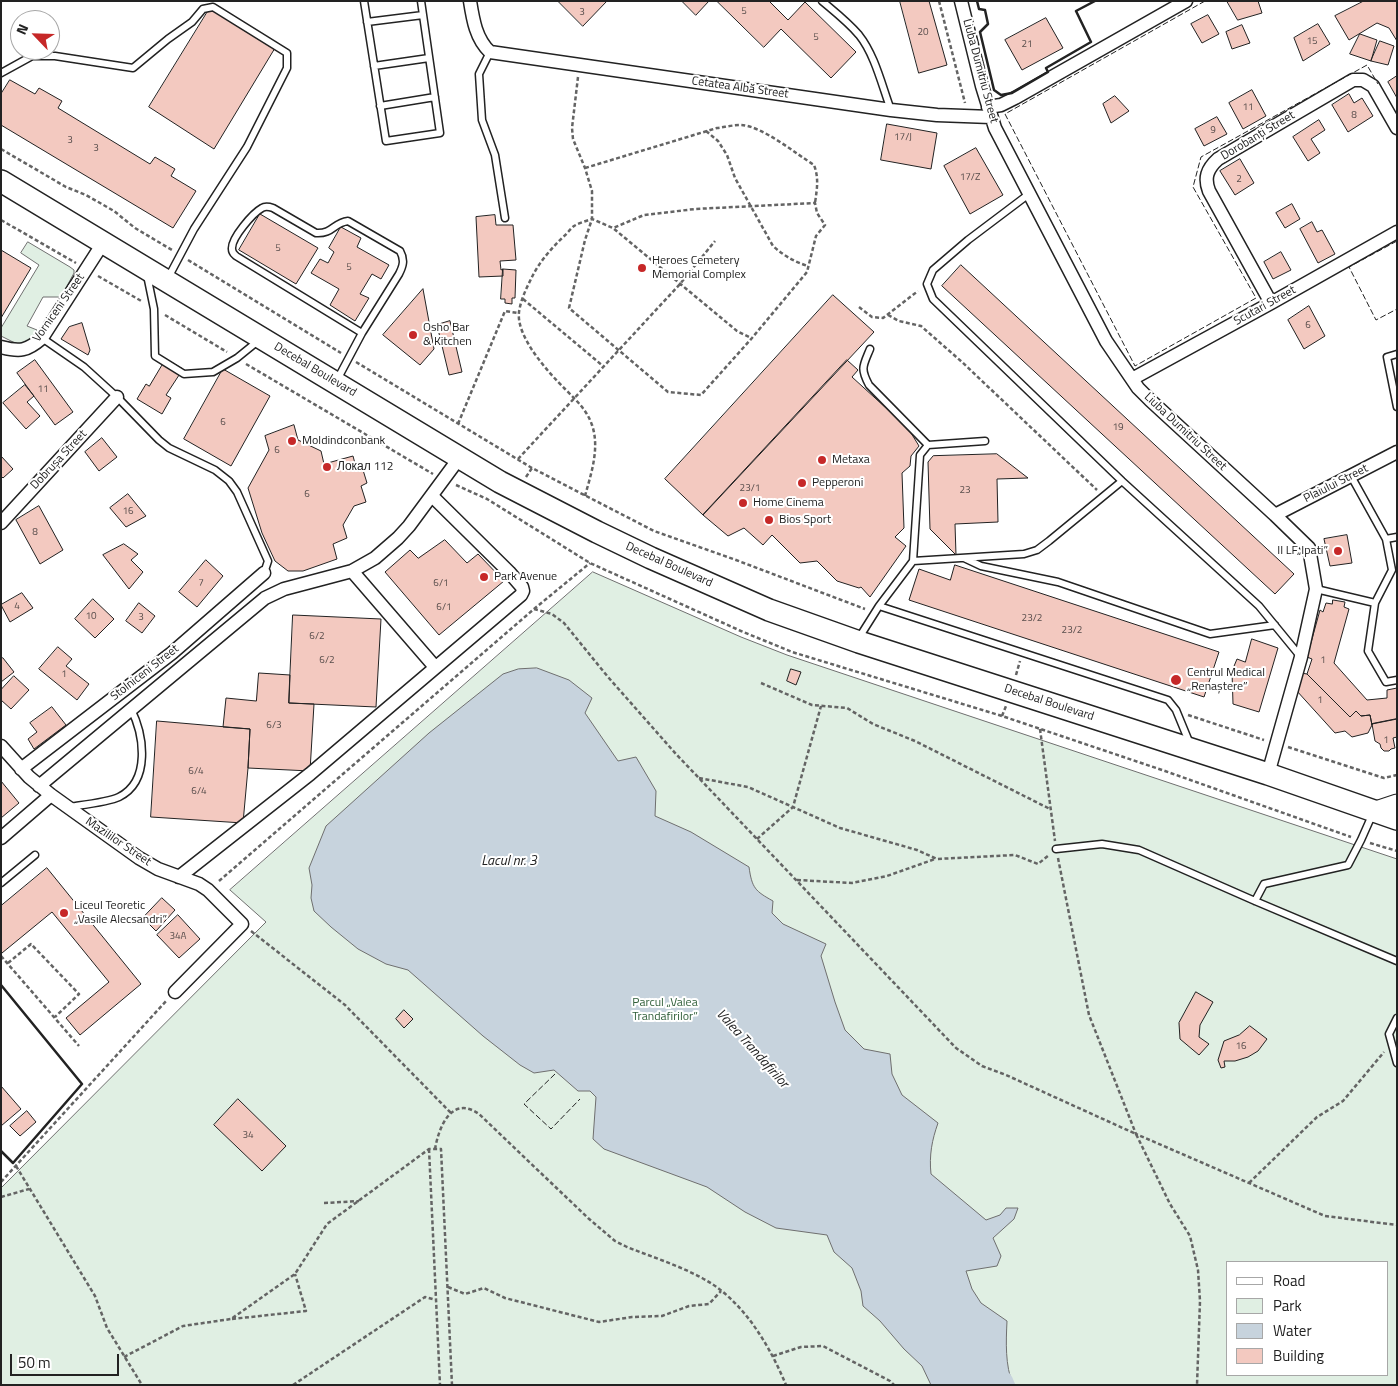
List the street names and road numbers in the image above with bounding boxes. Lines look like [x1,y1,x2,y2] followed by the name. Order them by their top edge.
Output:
[959,17,1001,125] street label: Liuba Dumitriu Street
[691,74,789,102] street label: Cetatea Albă Street
[1218,108,1298,164] street label: Dorobanți Street
[30,271,88,345] street label: Vorniceni Street
[1231,283,1299,329] street label: Scutari Street
[271,340,359,400] street label: Decebal Boulevard
[1141,390,1229,474] street label: Liuba Dumitriu Street
[28,427,90,493] street label: Dobrușa Street
[1301,462,1371,506] street label: Plaiului Street
[623,539,715,591] street label: Decebal Boulevard
[108,642,182,704] street label: Stolniceni Street
[1002,682,1096,724] street label: Decebal Boulevard
[82,815,154,869] street label: Mazililor Street

